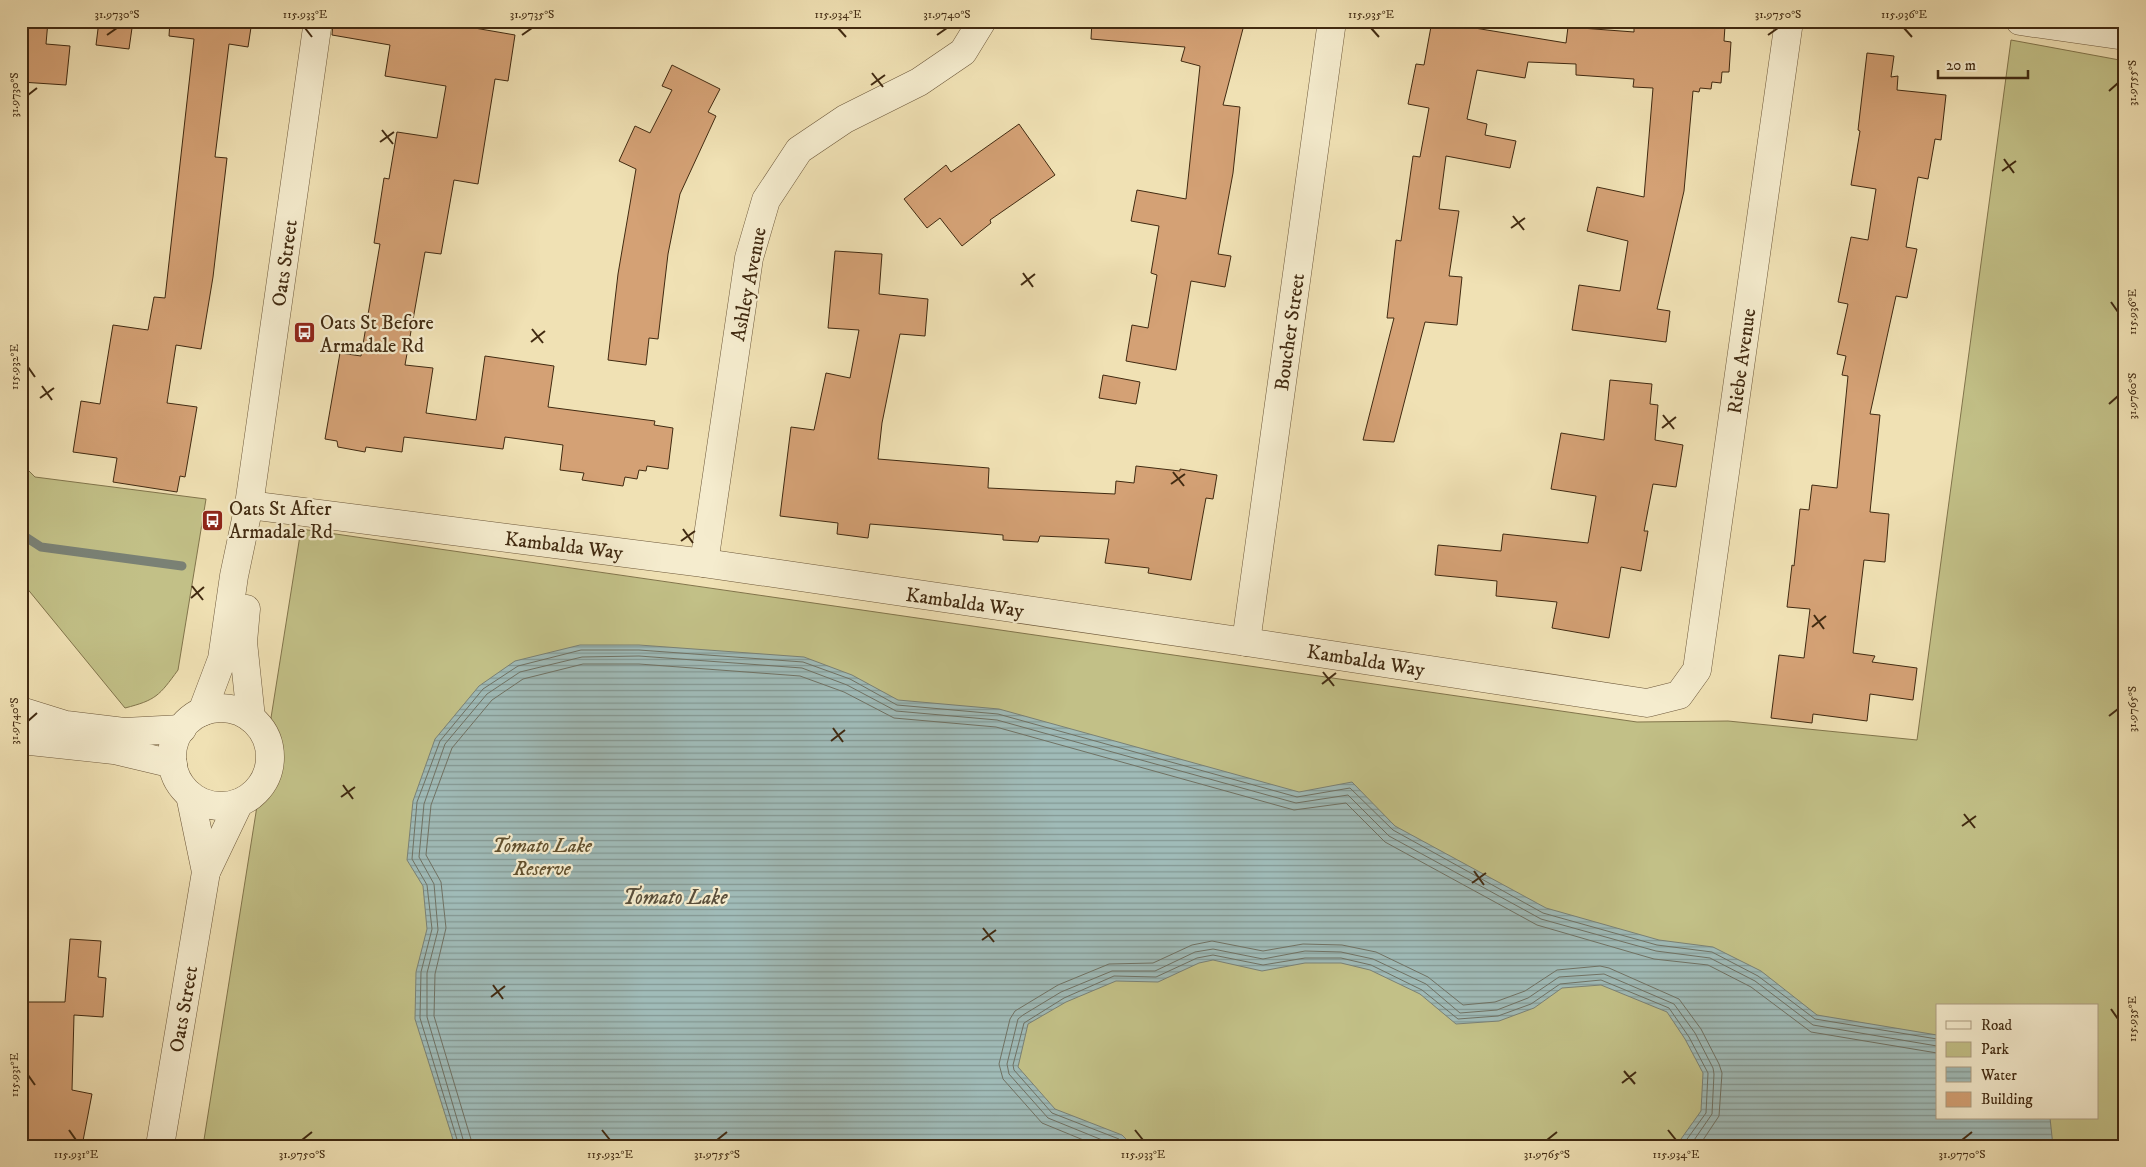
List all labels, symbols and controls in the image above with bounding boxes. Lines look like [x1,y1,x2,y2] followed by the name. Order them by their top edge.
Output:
[94,7,140,22] text: 31.9730°S
[283,7,328,22] text: 115.933°E
[510,7,554,22] text: 31.9735°S
[815,7,862,22] text: 115.934°E
[923,7,971,22] text: 31.9740°S
[1348,7,1394,22] text: 115.935°E
[1755,7,1801,22] text: 31.9750°S
[1881,7,1928,22] text: 115.936°E
[1938,48,2028,80] scale bar
[1946,56,1976,75] text: 20 m
[2125,60,2140,106] text: 31.9755°S
[7,72,22,118] text: 31.9730°S
[267,218,304,308] street label: Oats Street
[726,225,773,343] street label: Ashley Avenue
[1270,272,1311,393] street label: Boucher Street
[2125,288,2140,335] text: 115.936°E
[1723,307,1762,416] street label: Riebe Avenue
[320,311,434,359] place label: Oats St Before Armadale Rd
[292,321,316,345] bus stop icon: Oats St Before Armadale Rd
[7,344,22,390] text: 115.932°E
[2125,373,2140,419] text: 31.9760°S
[229,497,333,545] place label: Oats St After Armadale Rd
[201,508,225,532] bus stop icon: Oats St After Armadale Rd
[503,527,625,566] street label: Kambalda Way
[904,583,1026,624] street label: Kambalda Way
[1305,640,1427,683] street label: Kambalda Way
[2125,686,2140,732] text: 31.9765°S
[7,697,22,745] text: 31.9740°S
[492,834,593,882] park label: Tomato Lake Reserve
[623,885,728,911] water label: Tomato Lake
[165,964,204,1054] street label: Oats Street
[2125,996,2140,1042] text: 115.935°E
[1936,1004,2098,1120] legend
[1981,1016,2013,1035] text: Road
[1981,1040,2010,1059] text: Park
[7,1052,22,1097] text: 115.931°E
[1980,1066,2017,1085] text: Water
[1981,1090,2033,1109] text: Building
[54,1147,99,1162] text: 115.931°E
[279,1147,325,1162] text: 31.9750°S
[587,1147,633,1162] text: 115.932°E
[694,1147,740,1162] text: 31.9755°S
[1121,1147,1166,1162] text: 115.933°E
[1524,1147,1570,1162] text: 31.9765°S
[1653,1147,1700,1162] text: 115.934°E
[1939,1147,1985,1162] text: 31.9770°S

